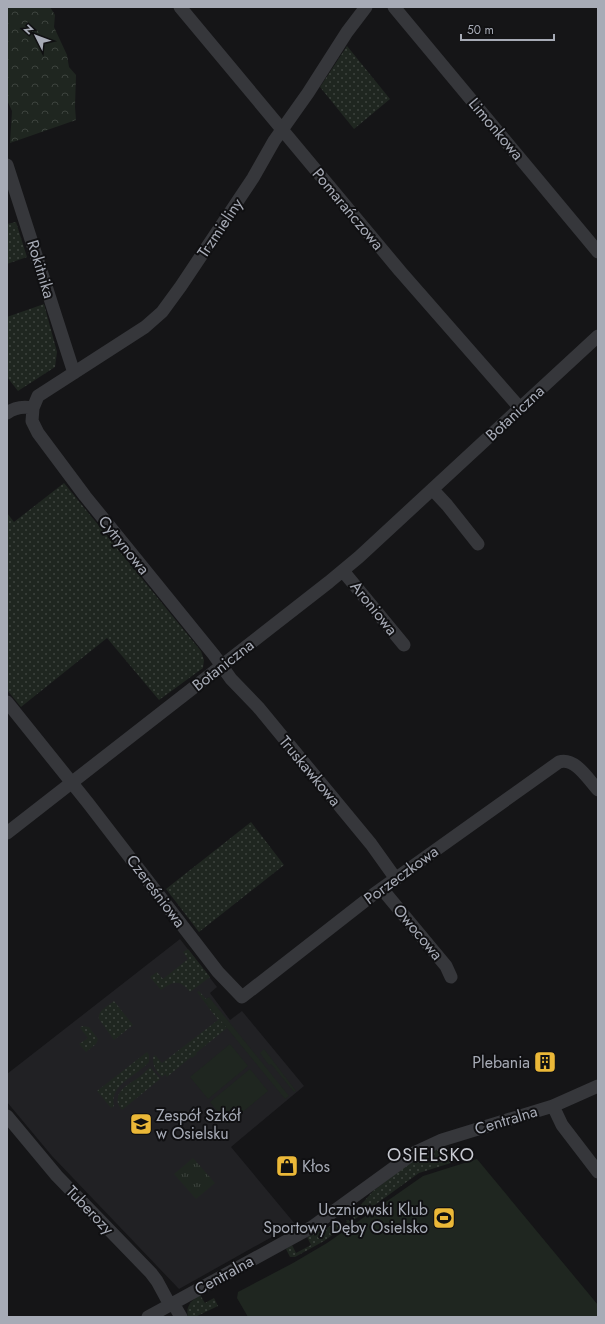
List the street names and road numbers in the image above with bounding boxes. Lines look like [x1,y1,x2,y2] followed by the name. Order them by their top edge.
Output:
[463,93,529,165] street label: Limonkowa
[307,163,389,255] street label: Pomarańczowa
[192,193,249,262] street label: Trzmieliny
[21,237,61,301] street label: Rokitnika
[481,380,549,446] street label: Botaniczna
[93,510,155,580] street label: Cytrynowa
[345,576,403,640] street label: Aroniowa
[187,634,259,696] street label: Botaniczna
[274,731,346,811] street label: Truskawkowa
[359,840,443,910] street label: Porzeczkowa
[121,850,191,932] street label: Czereśniowa
[388,899,448,965] street label: Owocowa
[472,1100,540,1140] street label: Centralna
[61,1180,120,1240] street label: Tuberozy
[190,1249,258,1301] street label: Centralna

